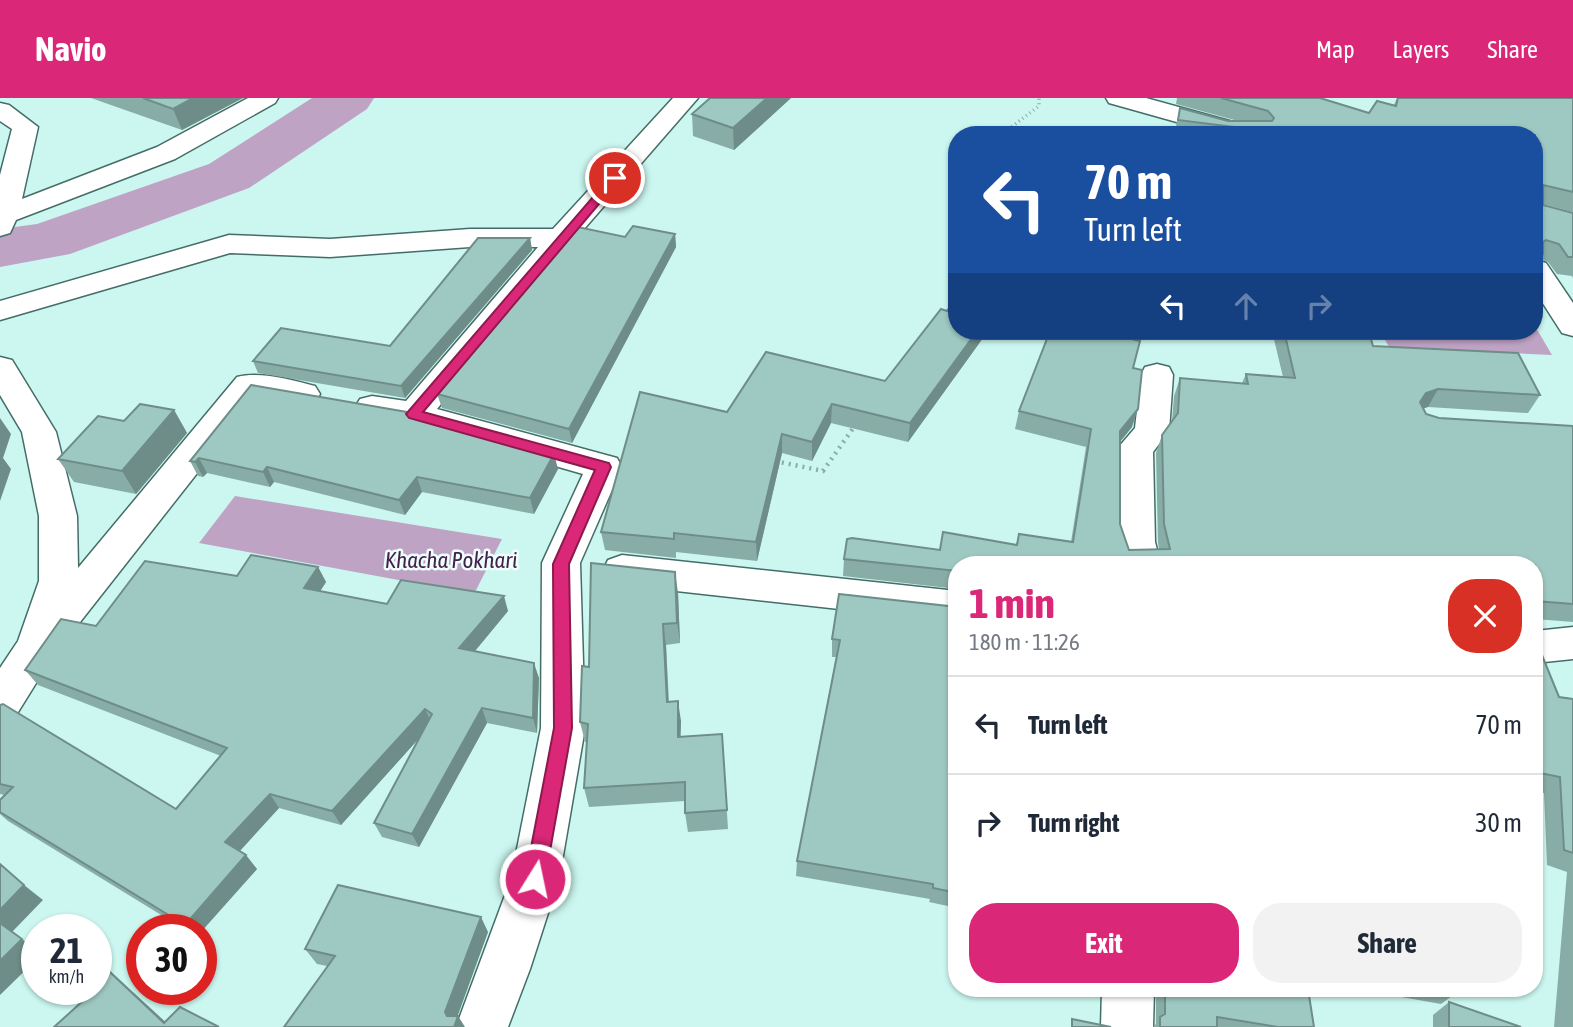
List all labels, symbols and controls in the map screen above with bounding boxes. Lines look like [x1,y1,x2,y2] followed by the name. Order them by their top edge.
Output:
[35,30,107,68] text: Navio
[1316,36,1355,63] text: Map
[1393,36,1449,63] text: Layers
[1487,36,1538,63] text: Share
[585,148,645,208] pin
[1084,153,1172,209] text: 70 m
[969,154,1060,245] icon: left
[596,159,634,197] icon: arrive
[1084,211,1182,248] text: Turn left
[1154,287,1192,325] icon: left
[1227,287,1265,325] icon: ahead
[1300,287,1338,325] icon: right
[385,547,517,573] water label: Khacha Pokhari
[969,579,1055,627] text: 1 min
[1448,579,1522,653] button: close
[969,629,1080,655] text: 180 m · 11:26
[969,706,1007,744] icon: left
[1028,710,1108,740] text: Turn left
[1475,710,1522,740] text: 70 m
[969,804,1007,842] icon: right
[1028,808,1119,838] text: Turn right
[1475,808,1522,838] text: 30 m
[498,842,572,916] position arrow
[969,903,1239,983] button: Exit
[1253,903,1522,983] button: Share
[126,914,217,1005] speed limit sign: 30
[50,930,83,970] text: 21
[49,966,84,987] text: km/h

